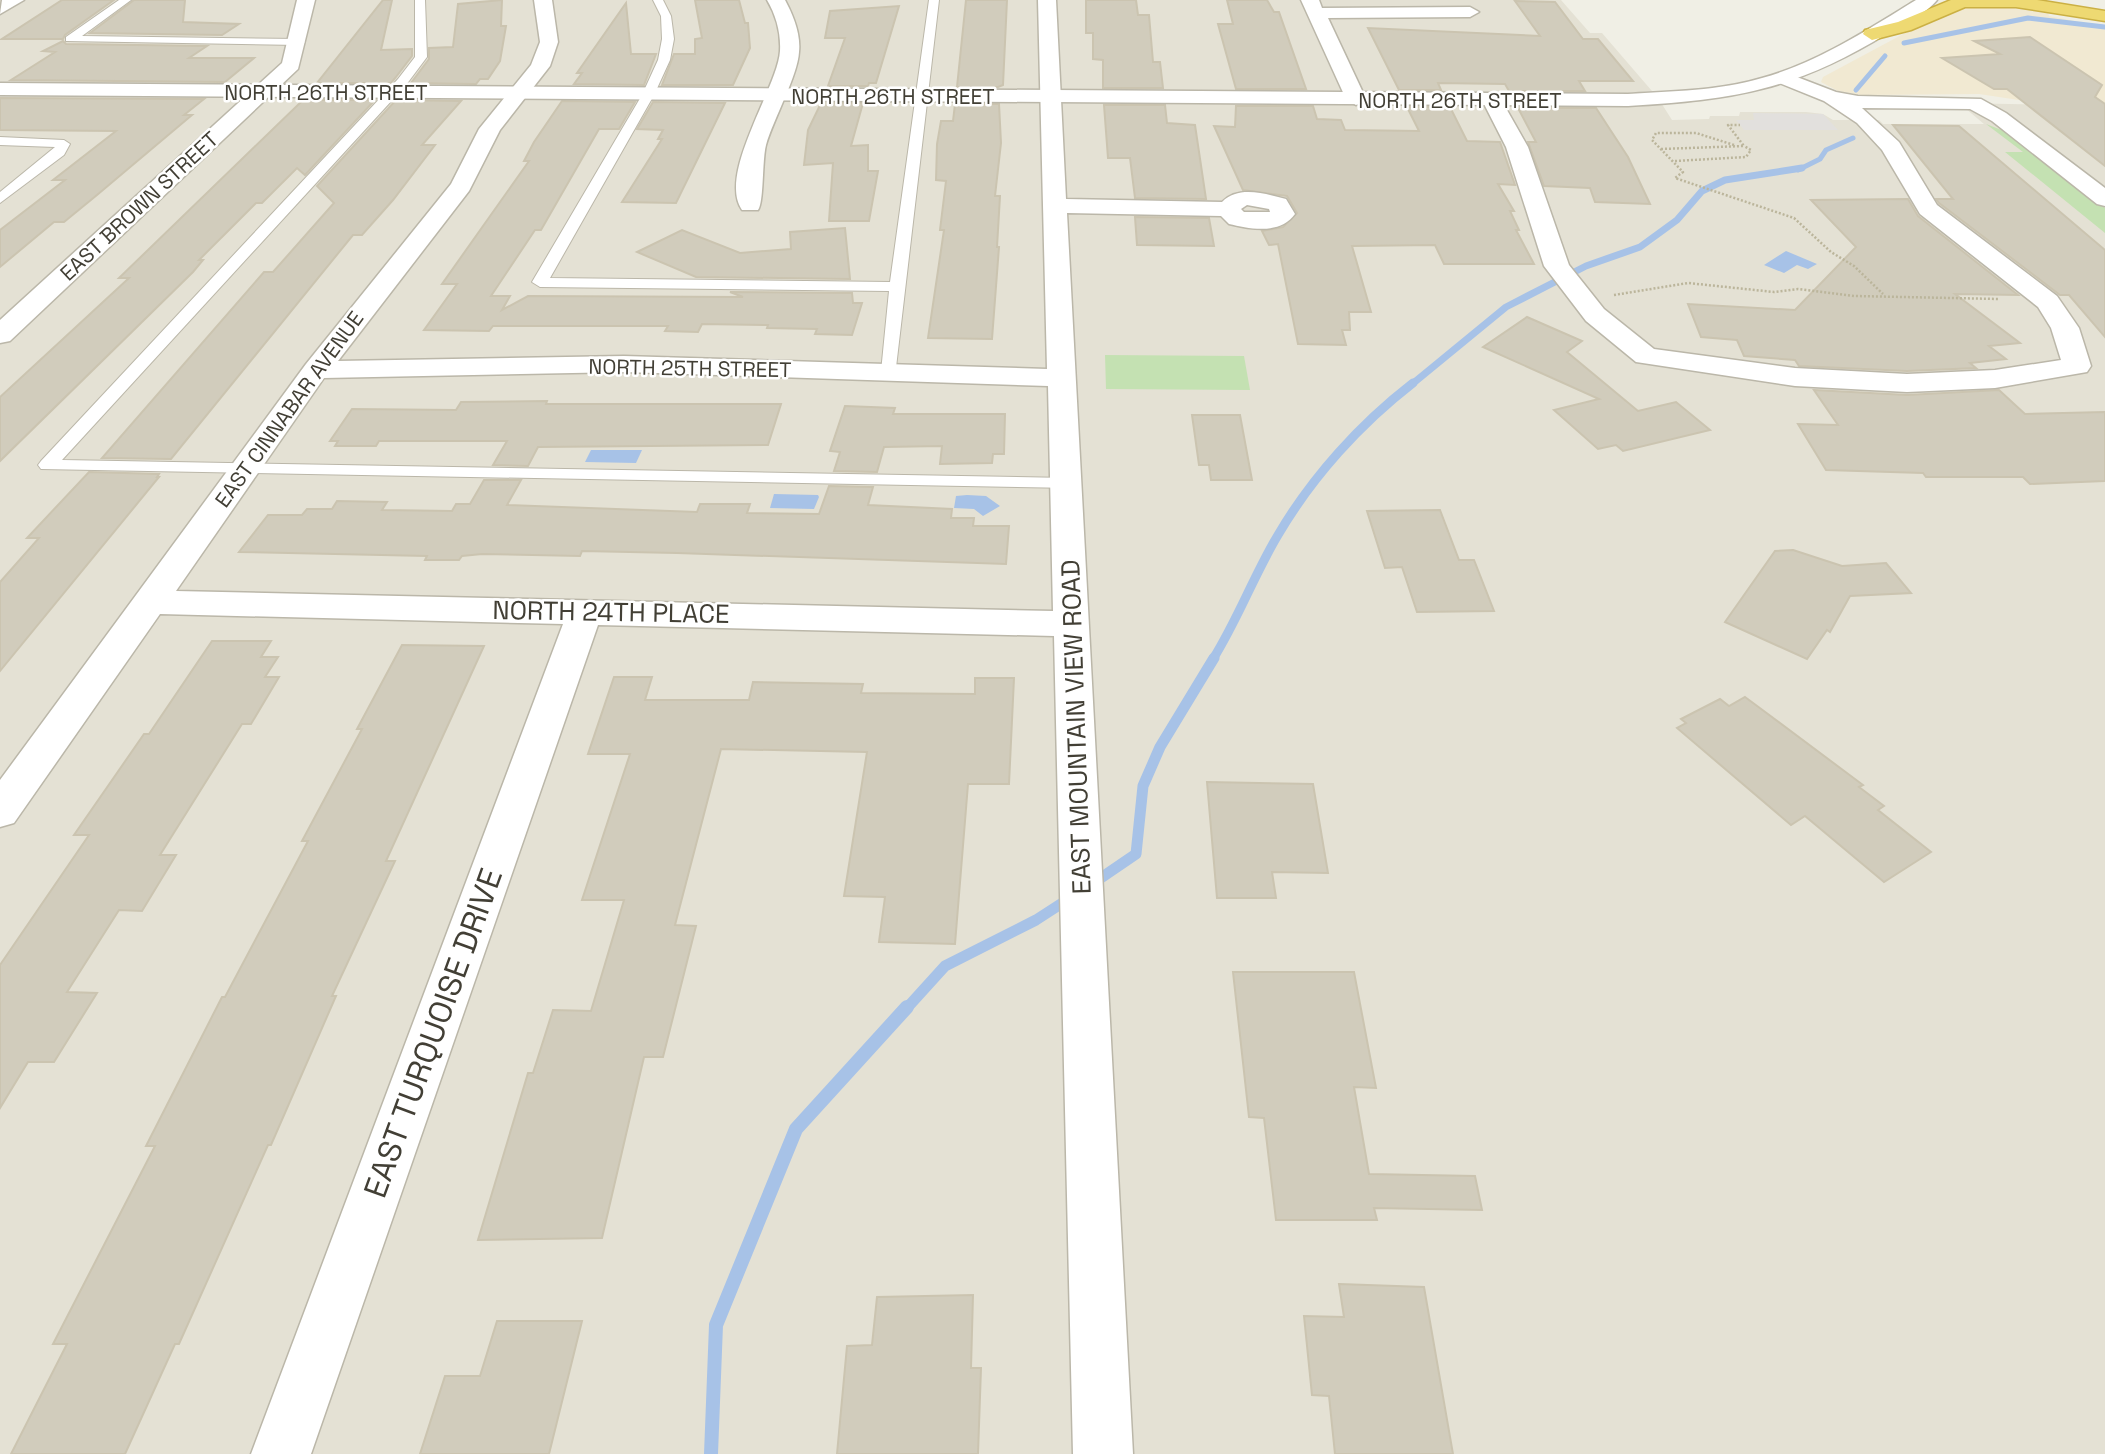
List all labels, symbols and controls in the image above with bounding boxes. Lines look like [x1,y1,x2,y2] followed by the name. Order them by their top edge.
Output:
[224,79,428,106] street label: NORTH 26TH STREET
[791,83,995,110] street label: NORTH 26TH STREET
[1358,87,1562,114] street label: NORTH 26TH STREET
[54,126,224,286] street label: EAST BROWN STREET
[209,305,369,513] street label: EAST CINNABAR AVENUE
[588,353,792,383] street label: NORTH 25TH STREET
[1053,559,1099,895] street label: EAST MOUNTAIN VIEW ROAD
[492,593,730,631] street label: NORTH 24TH PLACE
[355,863,511,1203] street label: EAST TURQUOISE DRIVE

